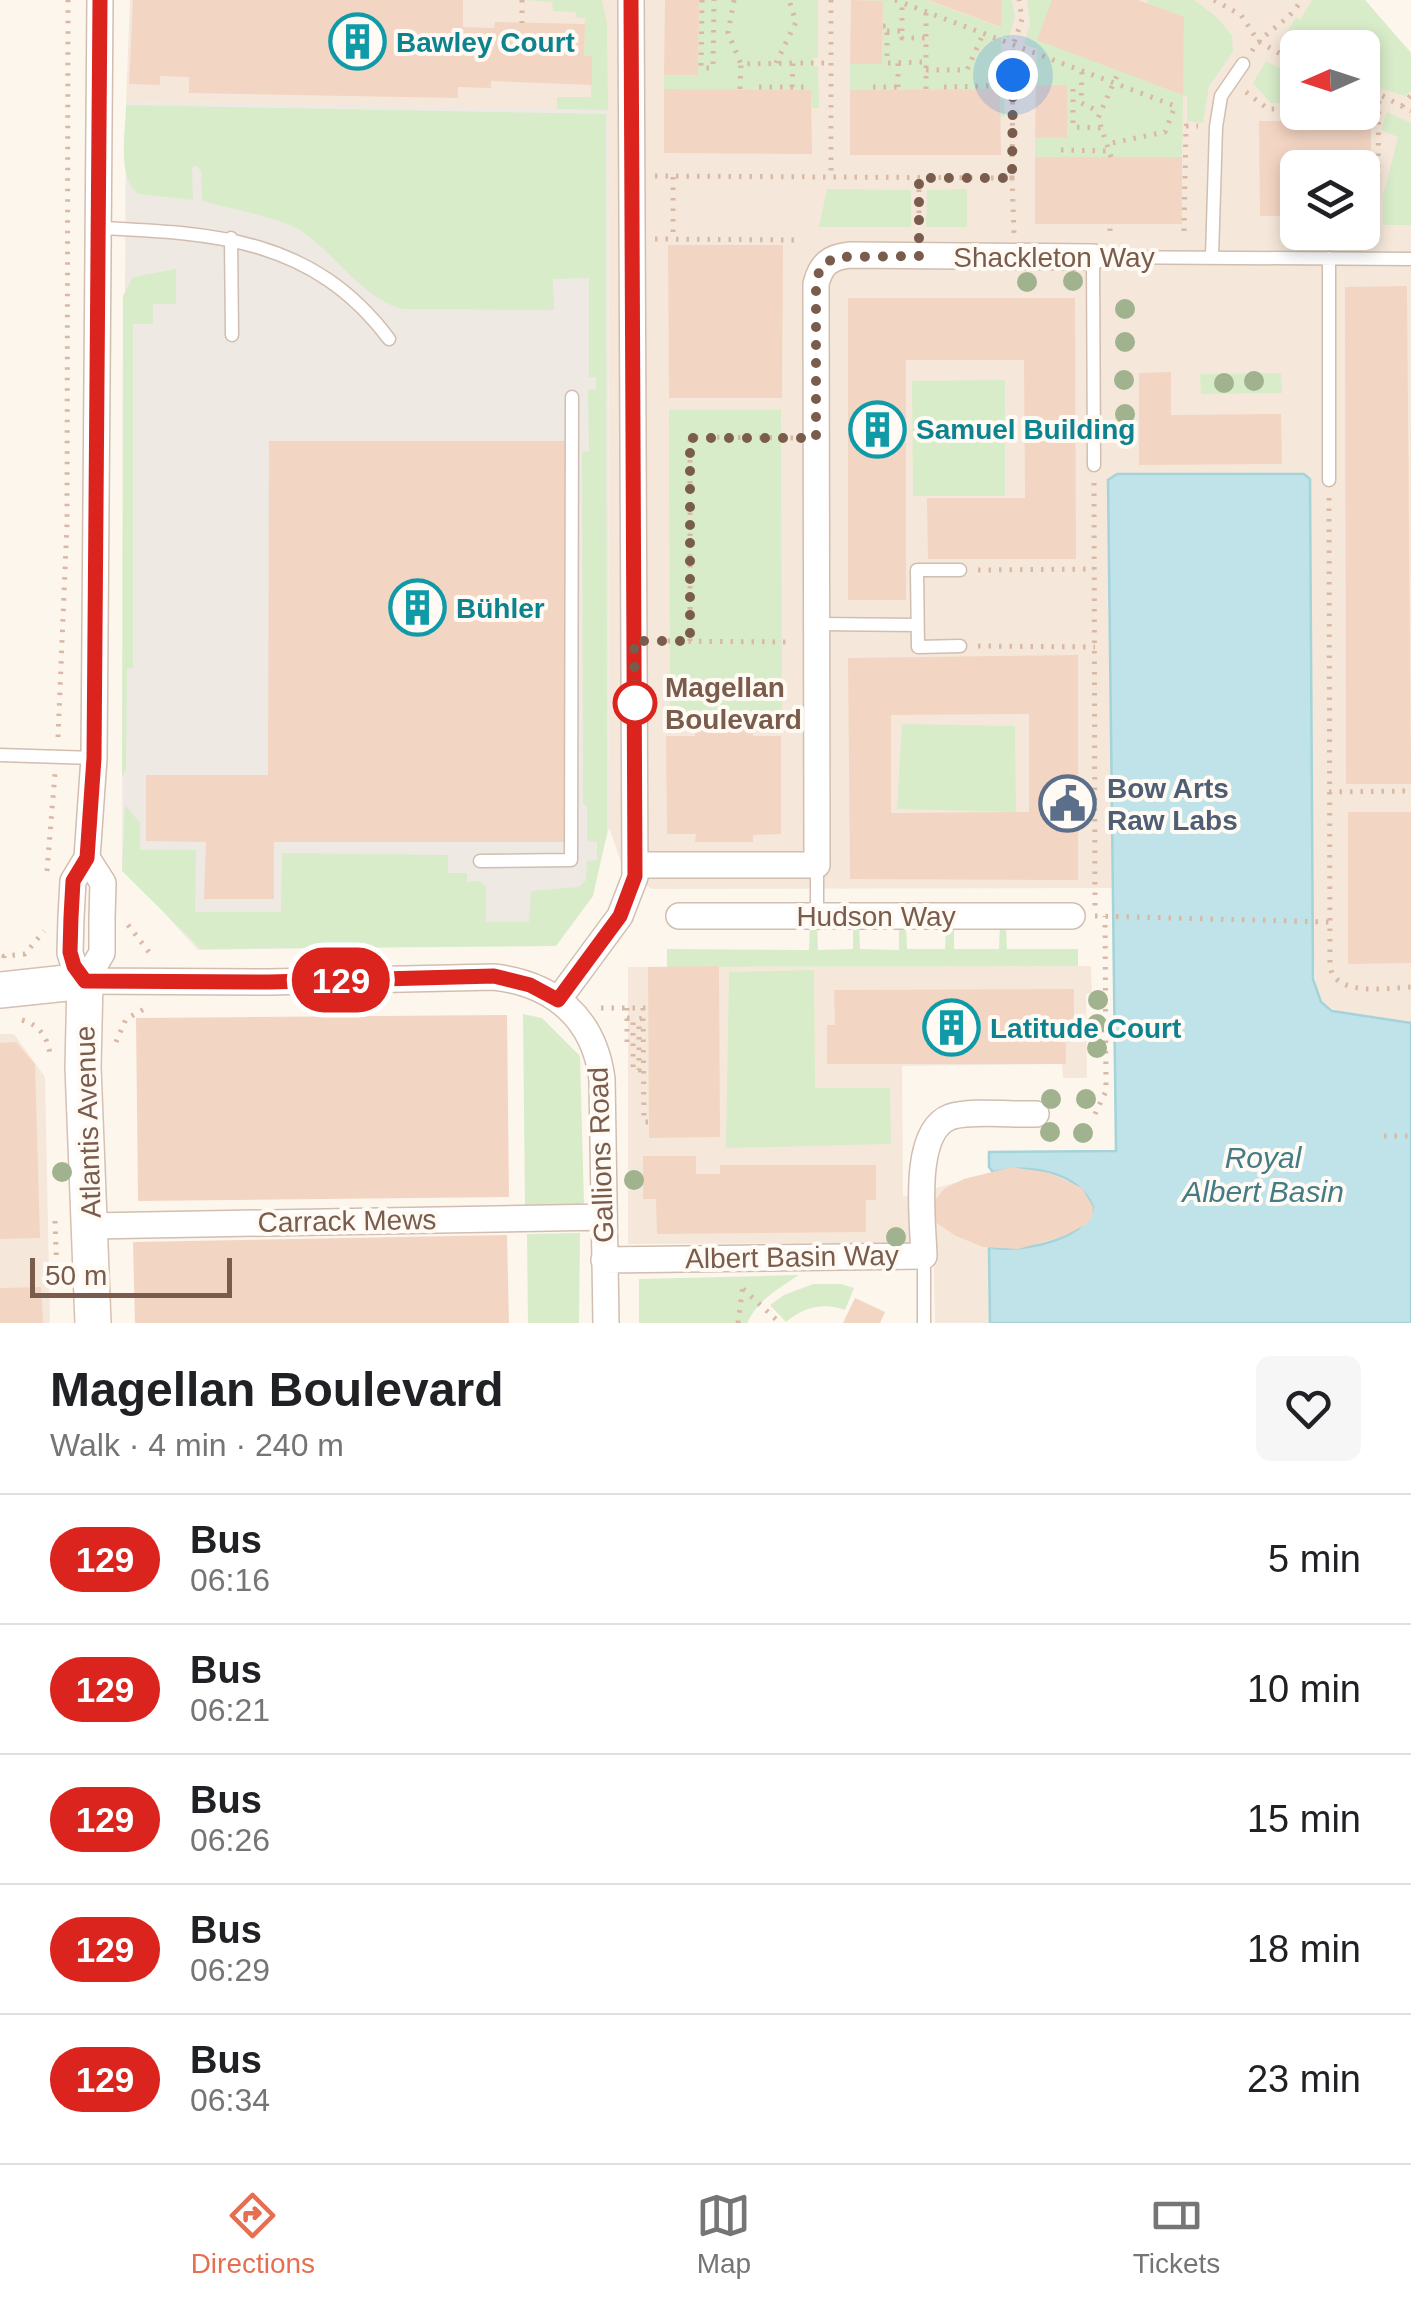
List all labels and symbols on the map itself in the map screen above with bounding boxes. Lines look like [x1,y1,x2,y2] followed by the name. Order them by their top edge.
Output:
[327,12,387,72] building icon: Bawley Court
[396,27,575,58] place label: Bawley Court
[1280,30,1380,130] north arrow
[988,50,1038,100] your location
[953,242,1155,273] street label: Shackleton Way
[847,399,907,459] building icon: Samuel Building
[916,414,1135,445] place label: Samuel Building
[387,578,447,638] building icon: Bühler
[456,593,545,624] place label: Bühler
[665,672,802,735] place label: Magellan Boulevard
[614,682,656,724] marker: Magellan Boulevard
[1107,773,1238,836] place label: Bow Arts Raw Labs
[1038,774,1098,834] public building icon: Bow Arts Raw Labs
[796,901,956,932] street label: Hudson Way
[284,948,398,1012] line badge: 129
[921,998,981,1058] building icon: Latitude Court
[990,1013,1181,1044] place label: Latitude Court
[69,1025,107,1219] street label: Atlantis Avenue
[582,1067,620,1243] street label: Gallions Road
[1180,1141,1344,1208] water label: Royal Albert Basin
[257,1204,437,1238] street label: Carrack Mews
[685,1240,899,1274] street label: Albert Basin Way
[30,1253,232,1298] scale bar

